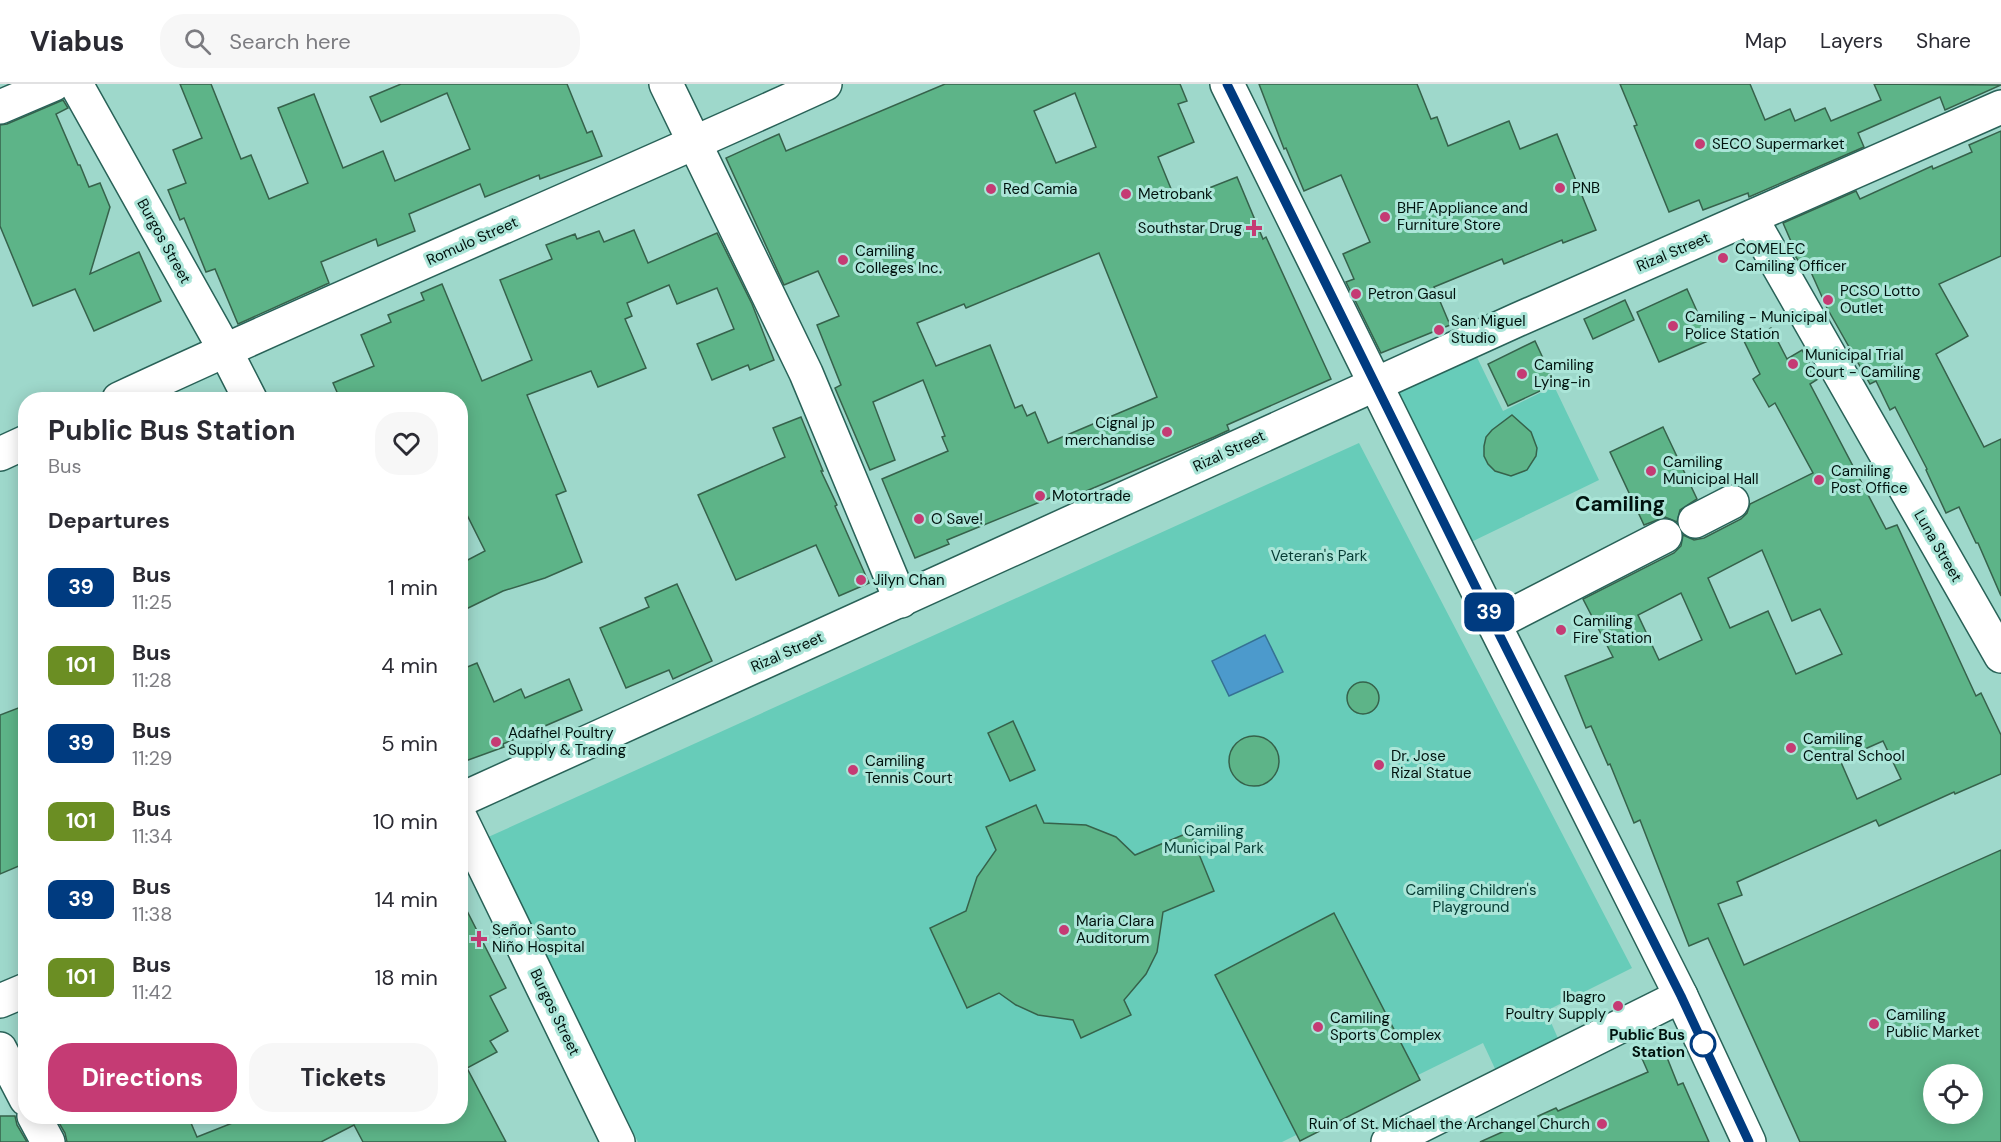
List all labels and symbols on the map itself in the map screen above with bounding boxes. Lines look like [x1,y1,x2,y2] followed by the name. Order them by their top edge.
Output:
[1712,134,1845,154] place label: SECO Supermarket
[1693,137,1707,151] marker: SECO Supermarket
[1572,178,1600,198] place label: PNB
[1003,179,1077,199] place label: Red Camia
[1553,181,1567,195] marker: PNB
[984,182,998,196] marker: Red Camia
[1138,184,1213,204] place label: Metrobank
[1119,187,1133,201] marker: Metrobank
[132,195,196,287] street label: Burgos Street
[1397,198,1528,235] place label: BHF Appliance and Furniture Store
[1378,210,1392,224] marker: BHF Appliance and Furniture Store
[423,212,521,270] street label: Romulo Street
[1138,218,1242,238] place label: Southstar Drug
[1247,221,1261,235] marker: Southstar Drug
[1633,228,1713,276] street label: Rizal Street
[1735,239,1847,276] place label: COMELEC Camiling Officer
[855,241,942,278] place label: Camiling Colleges Inc.
[1716,251,1730,265] marker: COMELEC Camiling Officer
[836,253,850,267] marker: Camiling Colleges Inc.
[1840,281,1920,318] place label: PCSO Lotto Outlet
[1368,284,1456,304] place label: Petron Gasul
[1349,287,1363,301] marker: Petron Gasul
[1821,293,1835,307] marker: PCSO Lotto Outlet
[1685,307,1827,344] place label: Camiling - Municipal Police Station
[1451,311,1526,348] place label: San Miguel Studio
[1666,319,1680,333] marker: Camiling - Municipal Police Station
[1432,323,1446,337] marker: San Miguel Studio
[1805,345,1921,382] place label: Municipal Trial Court - Camiling
[1534,355,1594,392] place label: Camiling Lying-in
[1786,357,1800,371] marker: Municipal Trial Court - Camiling
[1515,367,1529,381] marker: Camiling Lying-in
[1065,413,1155,450] place label: Cignal jp merchandise
[1160,425,1174,439] marker: Cignal jp merchandise
[1190,426,1268,476] street label: Rizal Street
[1663,452,1759,489] place label: Camiling Municipal Hall
[1831,461,1908,498] place label: Camiling Post Office
[1644,464,1658,478] marker: Camiling Municipal Hall
[1812,473,1826,487] marker: Camiling Post Office
[1052,486,1131,506] place label: Motortrade
[1033,489,1047,503] marker: Motortrade
[1575,490,1665,518] district label: Camiling
[1909,506,1967,586] street label: Luna Street
[931,509,983,529] place label: O Save!
[912,512,926,526] marker: O Save!
[1271,546,1368,566] park label: Veteran's Park
[873,570,945,590] place label: Jilyn Chan
[854,573,868,587] marker: Jilyn Chan
[1462,592,1516,632] line badge: 39
[1573,611,1652,648] place label: Camiling Fire Station
[1554,623,1568,637] marker: Camiling Fire Station
[748,627,827,677] street label: Rizal Street
[508,723,626,760] place label: Adafhel Poultry Supply & Trading
[1803,729,1905,766] place label: Camiling Central School
[489,735,503,749] marker: Adafhel Poultry Supply & Trading
[1784,741,1798,755] marker: Camiling Central School
[1391,746,1471,783] place label: Dr. Jose Rizal Statue
[865,751,953,788] place label: Camiling Tennis Court
[1372,758,1386,772] marker: Dr. Jose Rizal Statue
[846,763,860,777] marker: Camiling Tennis Court
[1164,821,1264,858] park label: Camiling Municipal Park
[1405,880,1537,917] park label: Camiling Children's Playground
[1076,911,1154,948] place label: Maria Clara Auditorum
[492,920,584,957] place label: Señor Santo Niño Hospital
[1057,923,1071,937] marker: Maria Clara Auditorum
[470,930,488,948] marker: Señor Santo Niño Hospital
[525,965,585,1059] street label: Burgos Street
[1505,987,1607,1024] place label: Ibagro Poultry Supply
[1611,999,1625,1013] marker: Ibagro Poultry Supply
[1886,1005,1980,1042] place label: Camiling Public Market
[1330,1008,1442,1045] place label: Camiling Sports Complex
[1867,1017,1881,1031] marker: Camiling Public Market
[1311,1020,1325,1034] marker: Camiling Sports Complex
[1609,1025,1685,1062] place label: Public Bus Station
[1690,1031,1716,1057] marker: Public Bus Station
[1309,1114,1590,1134] place label: Ruin of St. Michael the Archangel Church
[1595,1117,1609,1131] marker: Ruin of St. Michael the Archangel Church

